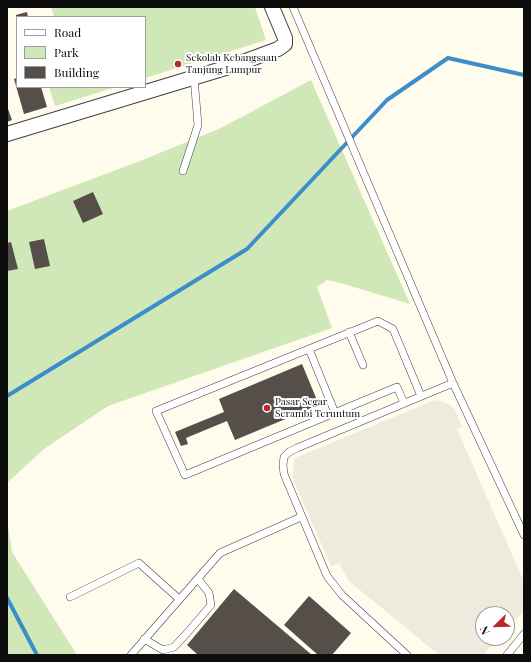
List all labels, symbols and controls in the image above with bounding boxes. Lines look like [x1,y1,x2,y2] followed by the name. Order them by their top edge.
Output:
[16,16,146,88] legend
[54,24,81,40] text: Road
[54,44,79,60] text: Park
[186,52,277,76] place label: Sekolah Kebangsaan Tanjung Lumpur
[173,59,183,69] marker: Sekolah Kebangsaan Tanjung Lumpur
[54,64,99,80] text: Building
[275,396,360,420] place label: Pasar Segar Serambi Teruntum
[262,403,272,413] marker: Pasar Segar Serambi Teruntum
[475,606,515,646] north arrow
[476,624,493,637] text: N

